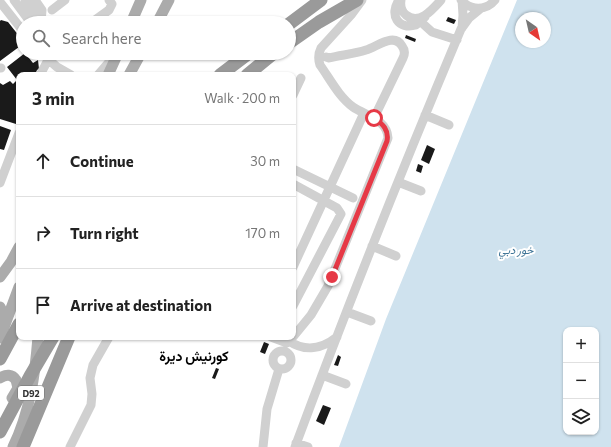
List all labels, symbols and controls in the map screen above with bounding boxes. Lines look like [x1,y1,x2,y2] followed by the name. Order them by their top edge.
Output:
[515,12,551,48] north arrow
[16,16,296,60] search box
[30,27,52,49] icon: search
[62,29,141,47] text: Search here
[32,88,75,109] text: 3 min
[204,90,280,106] text: Walk · 200 m
[365,109,383,127] route start
[32,150,54,172] icon: ahead
[70,152,134,170] text: Continue
[250,153,280,169] text: 30 m
[32,222,54,244] icon: right
[70,224,139,242] text: Turn right
[245,225,280,241] text: 170 m
[499,243,534,259] water label: خور دبي
[323,268,341,286] route end
[32,294,54,316] icon: arrive
[70,296,212,314] text: Arrive at destination
[563,327,599,435] map controls
[563,327,599,363] button: +
[159,347,229,365] district label: كورنيش ديرة
[563,363,599,399] button: −
[18,386,44,400] road number: D92
[563,399,599,435] button: layers

